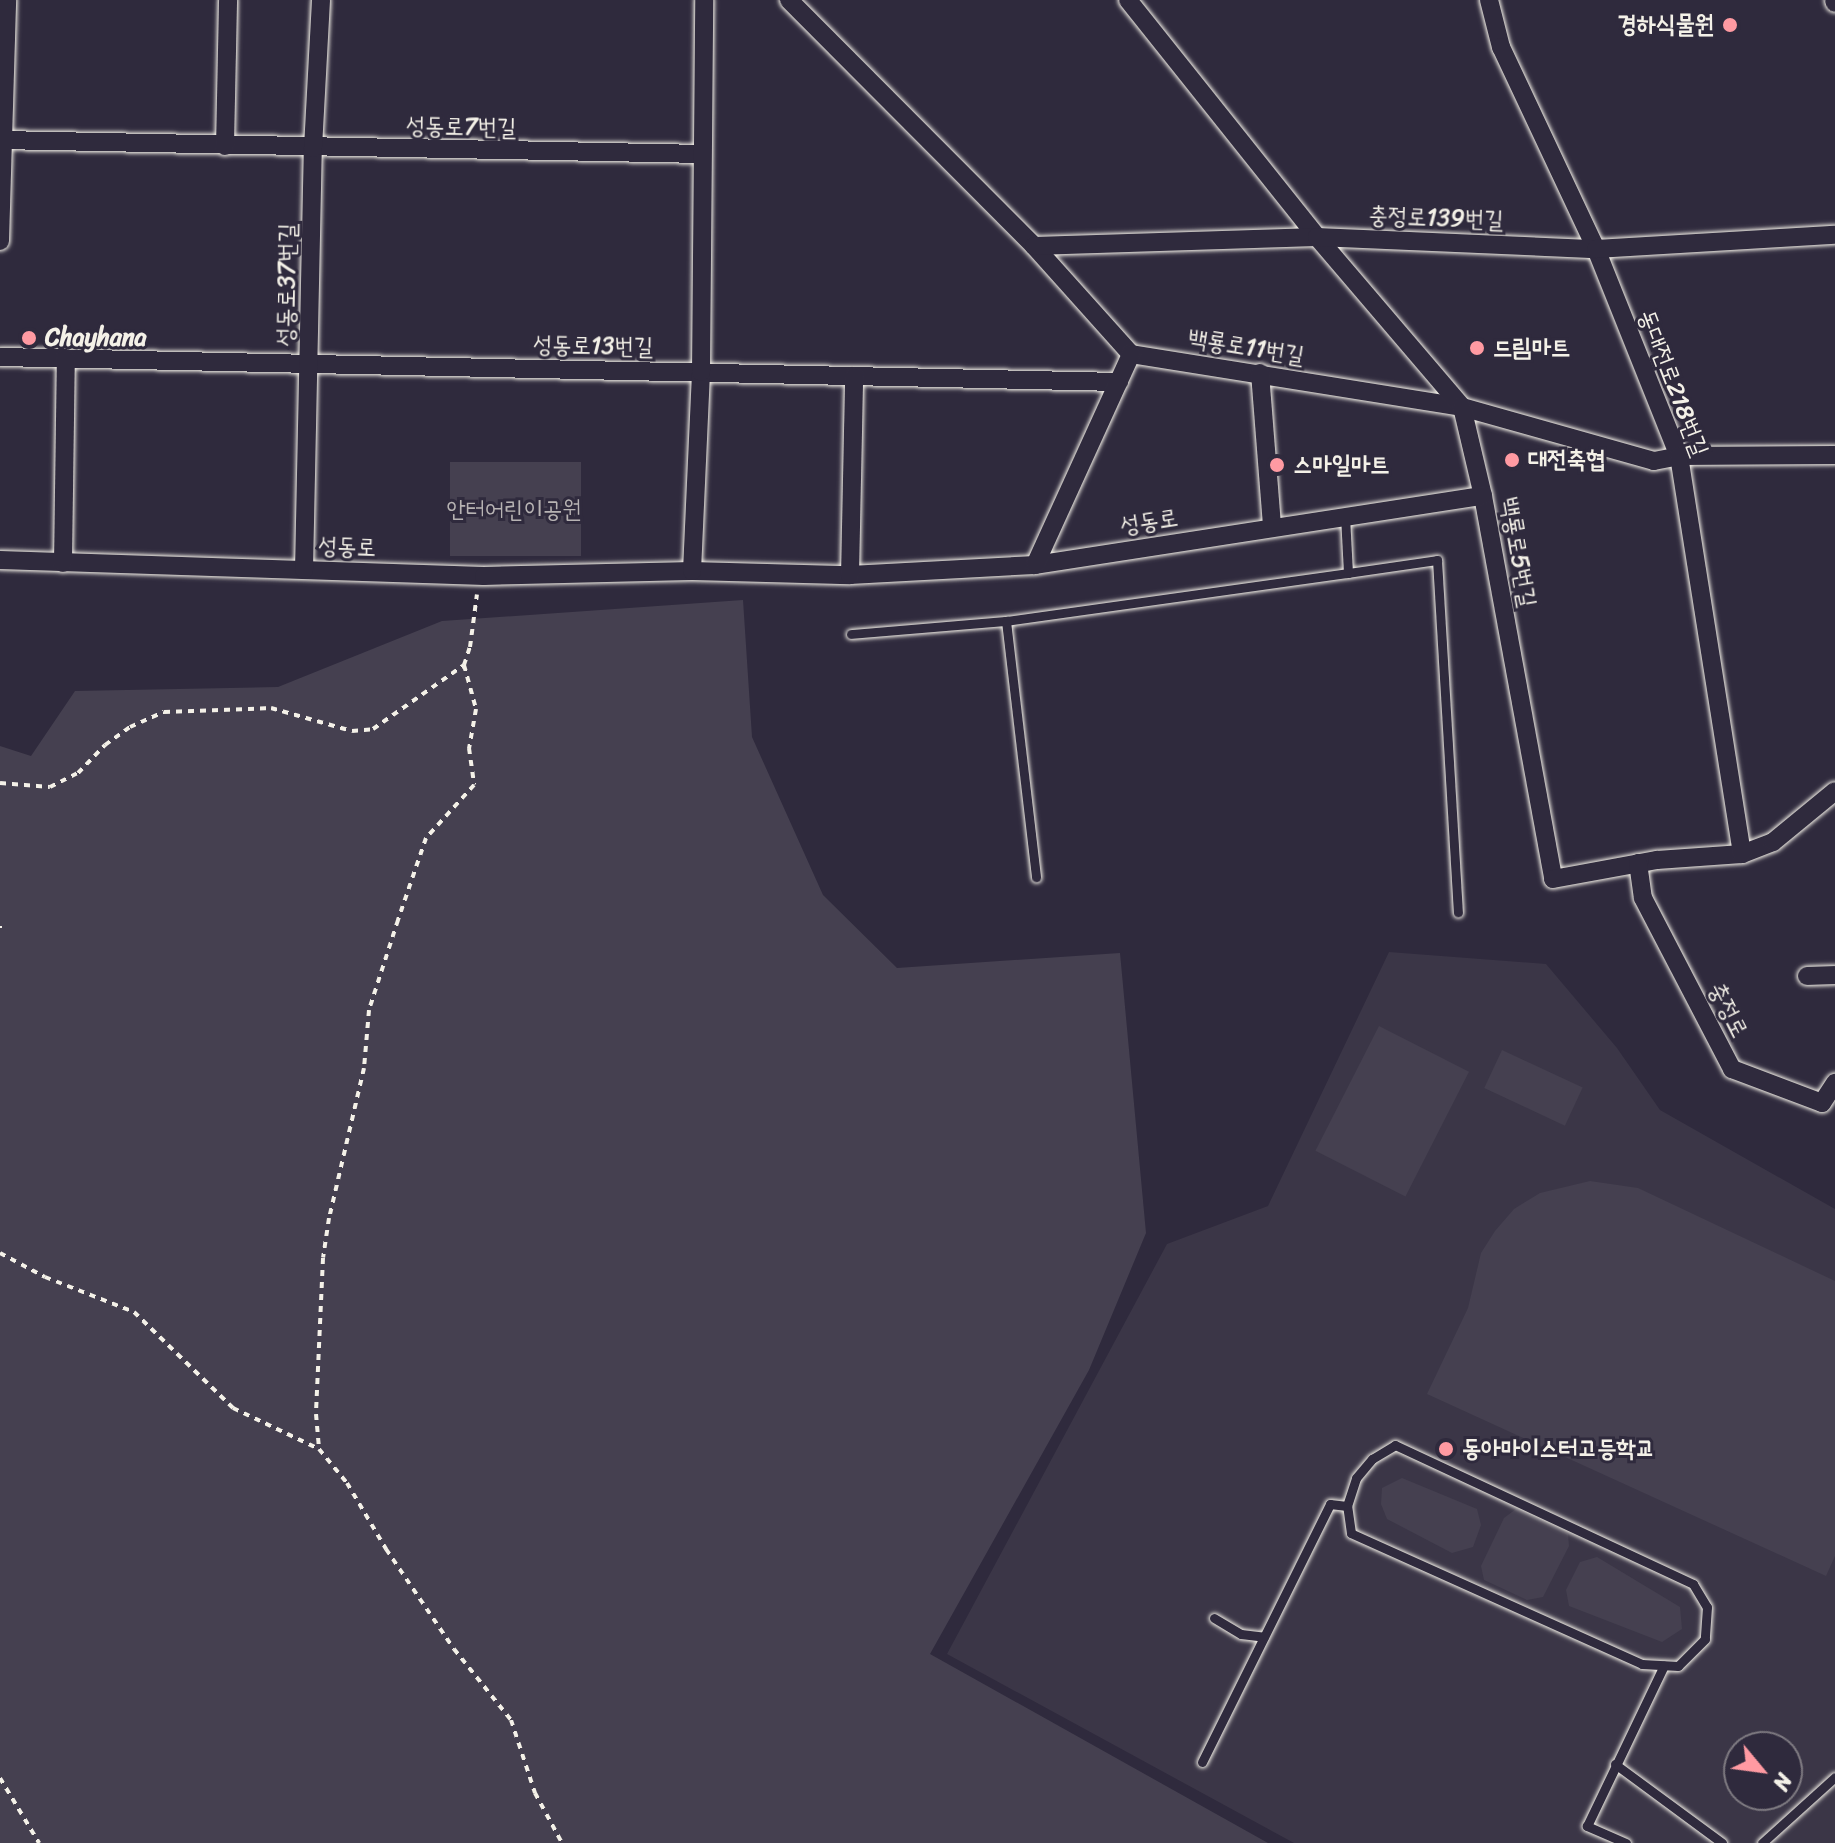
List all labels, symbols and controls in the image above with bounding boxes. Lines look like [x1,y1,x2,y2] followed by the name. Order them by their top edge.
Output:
[1617,11,1714,39] place label: 경하식물원
[1721,16,1739,34] marker: 경하식물원
[406,112,516,142] street label: 성동로7번길
[1368,201,1504,235] street label: 충정로139번길
[272,223,302,347] street label: 성동로37번길
[1632,306,1714,460] street label: 동대전로218번길
[45,324,147,352] place label: Chayhana
[1186,324,1306,370] street label: 백룡로11번길
[20,329,38,347] marker: Chayhana
[533,331,653,361] street label: 성동로13번길
[1493,334,1570,362] place label: 드림마트
[1468,339,1486,357] marker: 드림마트
[1528,446,1605,474] place label: 대전축협
[1293,451,1390,479] place label: 스마일마트
[1503,451,1521,469] marker: 대전축협
[1268,456,1286,474] marker: 스마일마트
[1494,495,1542,609] street label: 백룡로5번길
[446,496,582,524] park label: 안터어린이공원
[1118,503,1180,541] street label: 성동로
[318,532,376,562] street label: 성동로
[1702,978,1754,1042] street label: 충정로
[1462,1435,1655,1463] place label: 동아마이스터고등학교
[1437,1440,1455,1458] marker: 동아마이스터고등학교
[1723,1731,1803,1811] north arrow
[1762,1766,1803,1798] text: N

